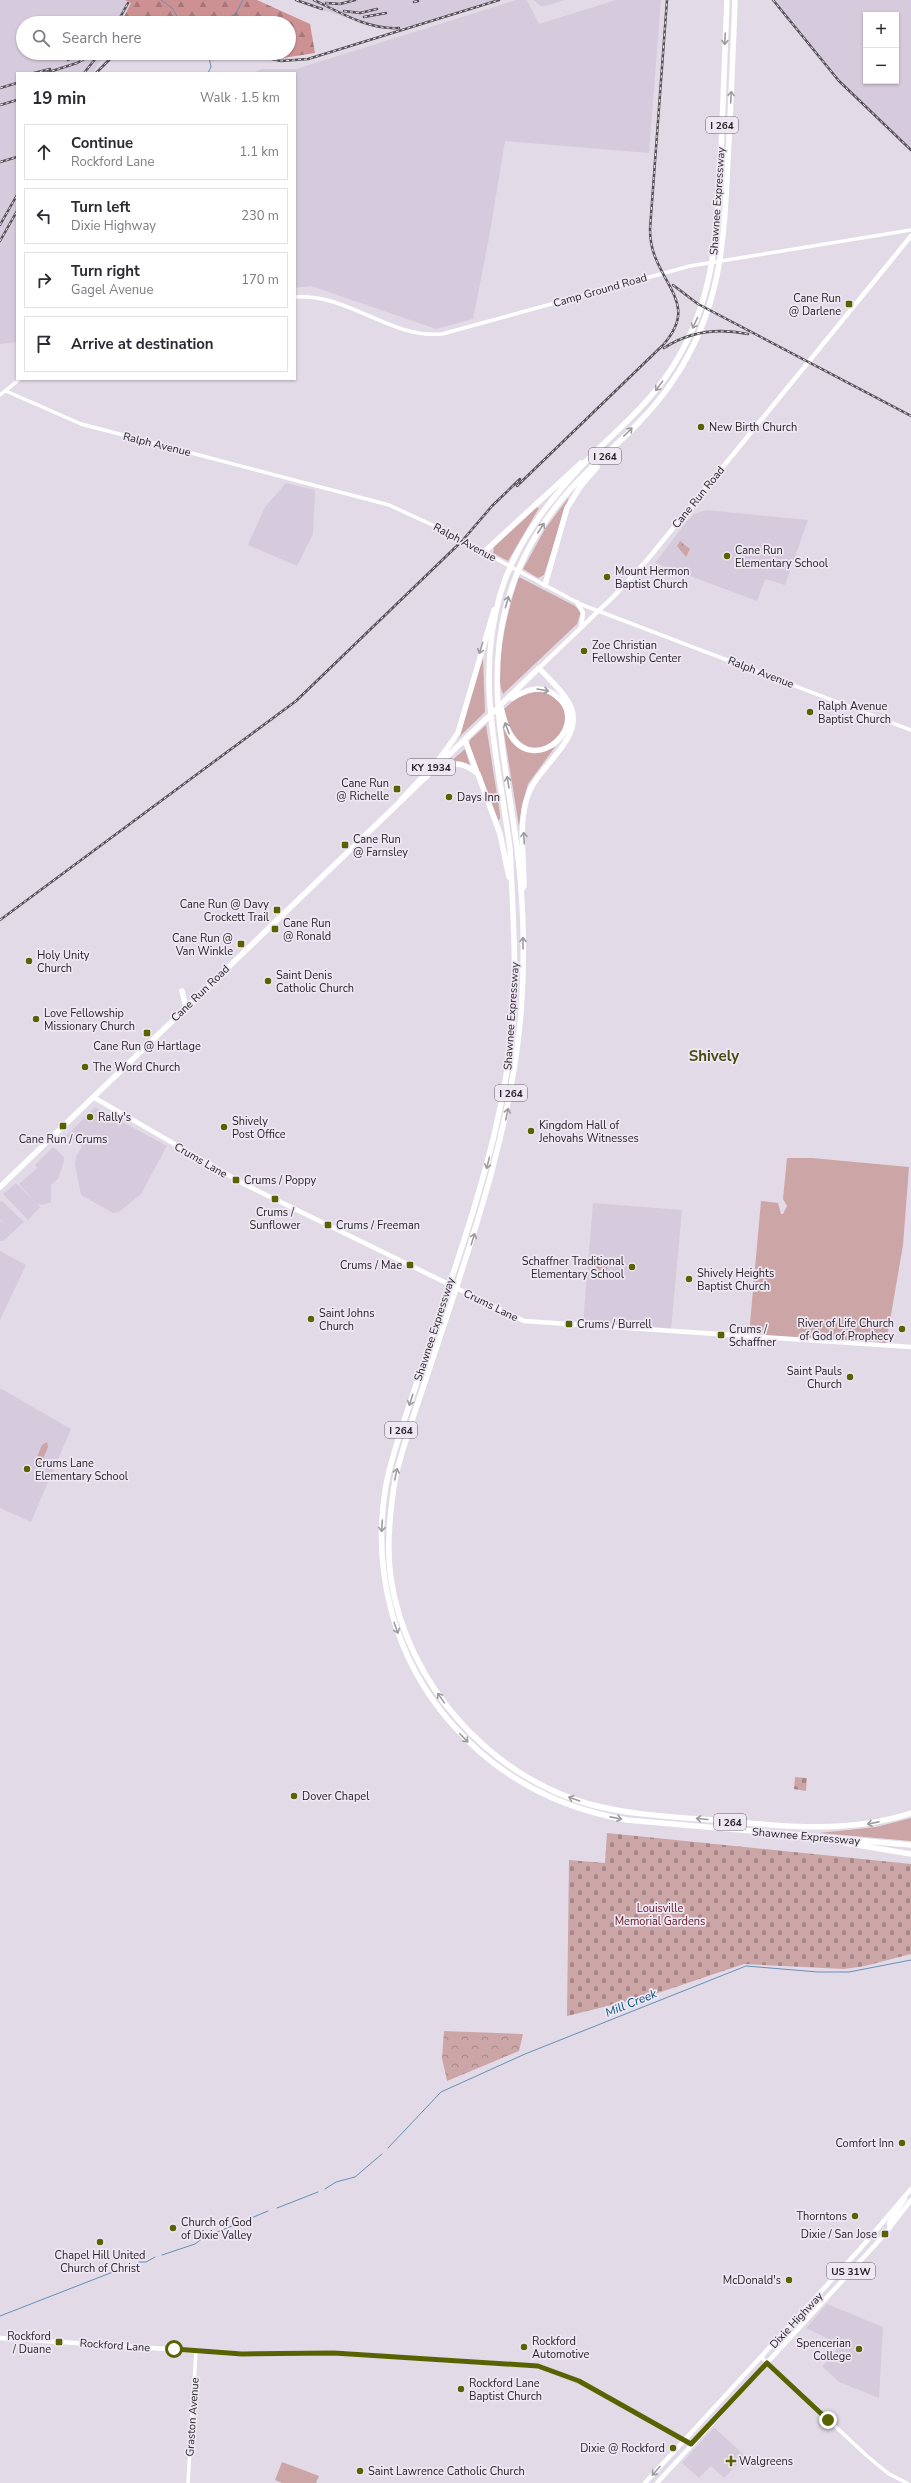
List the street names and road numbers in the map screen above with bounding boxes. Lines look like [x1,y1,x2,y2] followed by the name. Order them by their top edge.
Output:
[706,117,738,133] road number: I 264
[706,146,729,256] street label: Shawnee Expressway
[551,270,649,311] street label: Camp Ground Road
[121,429,192,460] street label: Ralph Avenue
[589,448,621,464] road number: I 264
[669,463,728,532] street label: Cane Run Road
[431,520,499,565] street label: Ralph Avenue
[726,653,796,692] street label: Ralph Avenue
[407,759,455,775] road number: KY 1934
[500,961,523,1071] street label: Shawnee Expressway
[168,962,233,1025] street label: Cane Run Road
[495,1085,527,1101] road number: I 264
[171,1139,230,1182] street label: Crums Lane
[411,1275,458,1383] street label: Shawnee Expressway
[461,1286,521,1325] street label: Crums Lane
[385,1422,417,1438] road number: I 264
[714,1814,746,1830] road number: I 264
[751,1824,861,1849] street label: Shawnee Expressway
[827,2263,875,2279] road number: US 31W
[766,2289,827,2352] street label: Dixie Highway
[79,2336,151,2355] street label: Rockford Lane
[182,2377,203,2457] street label: Graston Avenue

